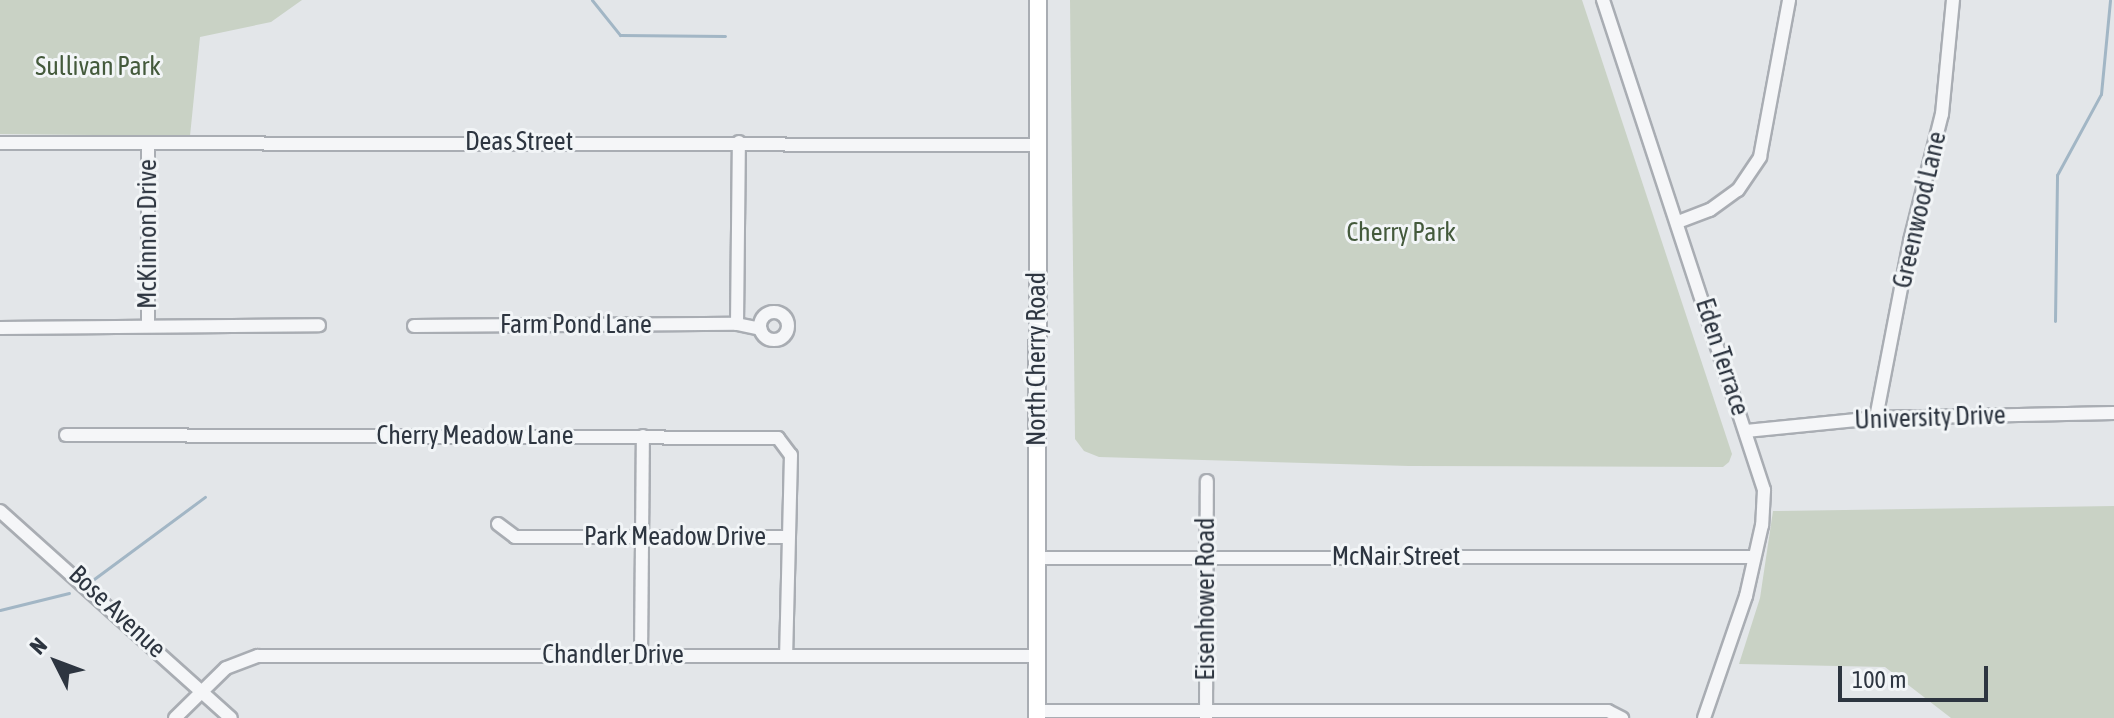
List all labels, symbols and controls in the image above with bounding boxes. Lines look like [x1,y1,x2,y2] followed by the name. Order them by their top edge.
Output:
[35,51,161,83] park label: Sullivan Park
[465,126,573,158] street label: Deas Street
[1887,129,1953,291] street label: Greenwood Lane
[132,159,164,309] street label: McKinnon Drive
[1346,217,1456,249] park label: Cherry Park
[1021,272,1053,446] street label: North Cherry Road
[1688,294,1756,420] street label: Eden Terrace
[500,309,652,341] street label: Farm Pond Lane
[1854,400,2006,436] street label: University Drive
[377,420,573,452] street label: Cherry Meadow Lane
[1190,517,1222,681] street label: Eisenhower Road
[584,521,766,553] street label: Park Meadow Drive
[1332,541,1460,573] street label: McNair Street
[62,559,172,665] street label: Bose Avenue
[16,622,96,702] north arrow
[24,632,52,659] text: N
[542,639,684,671] street label: Chandler Drive
[1842,650,1992,700] scale bar
[1852,666,1906,693] text: 100 m

